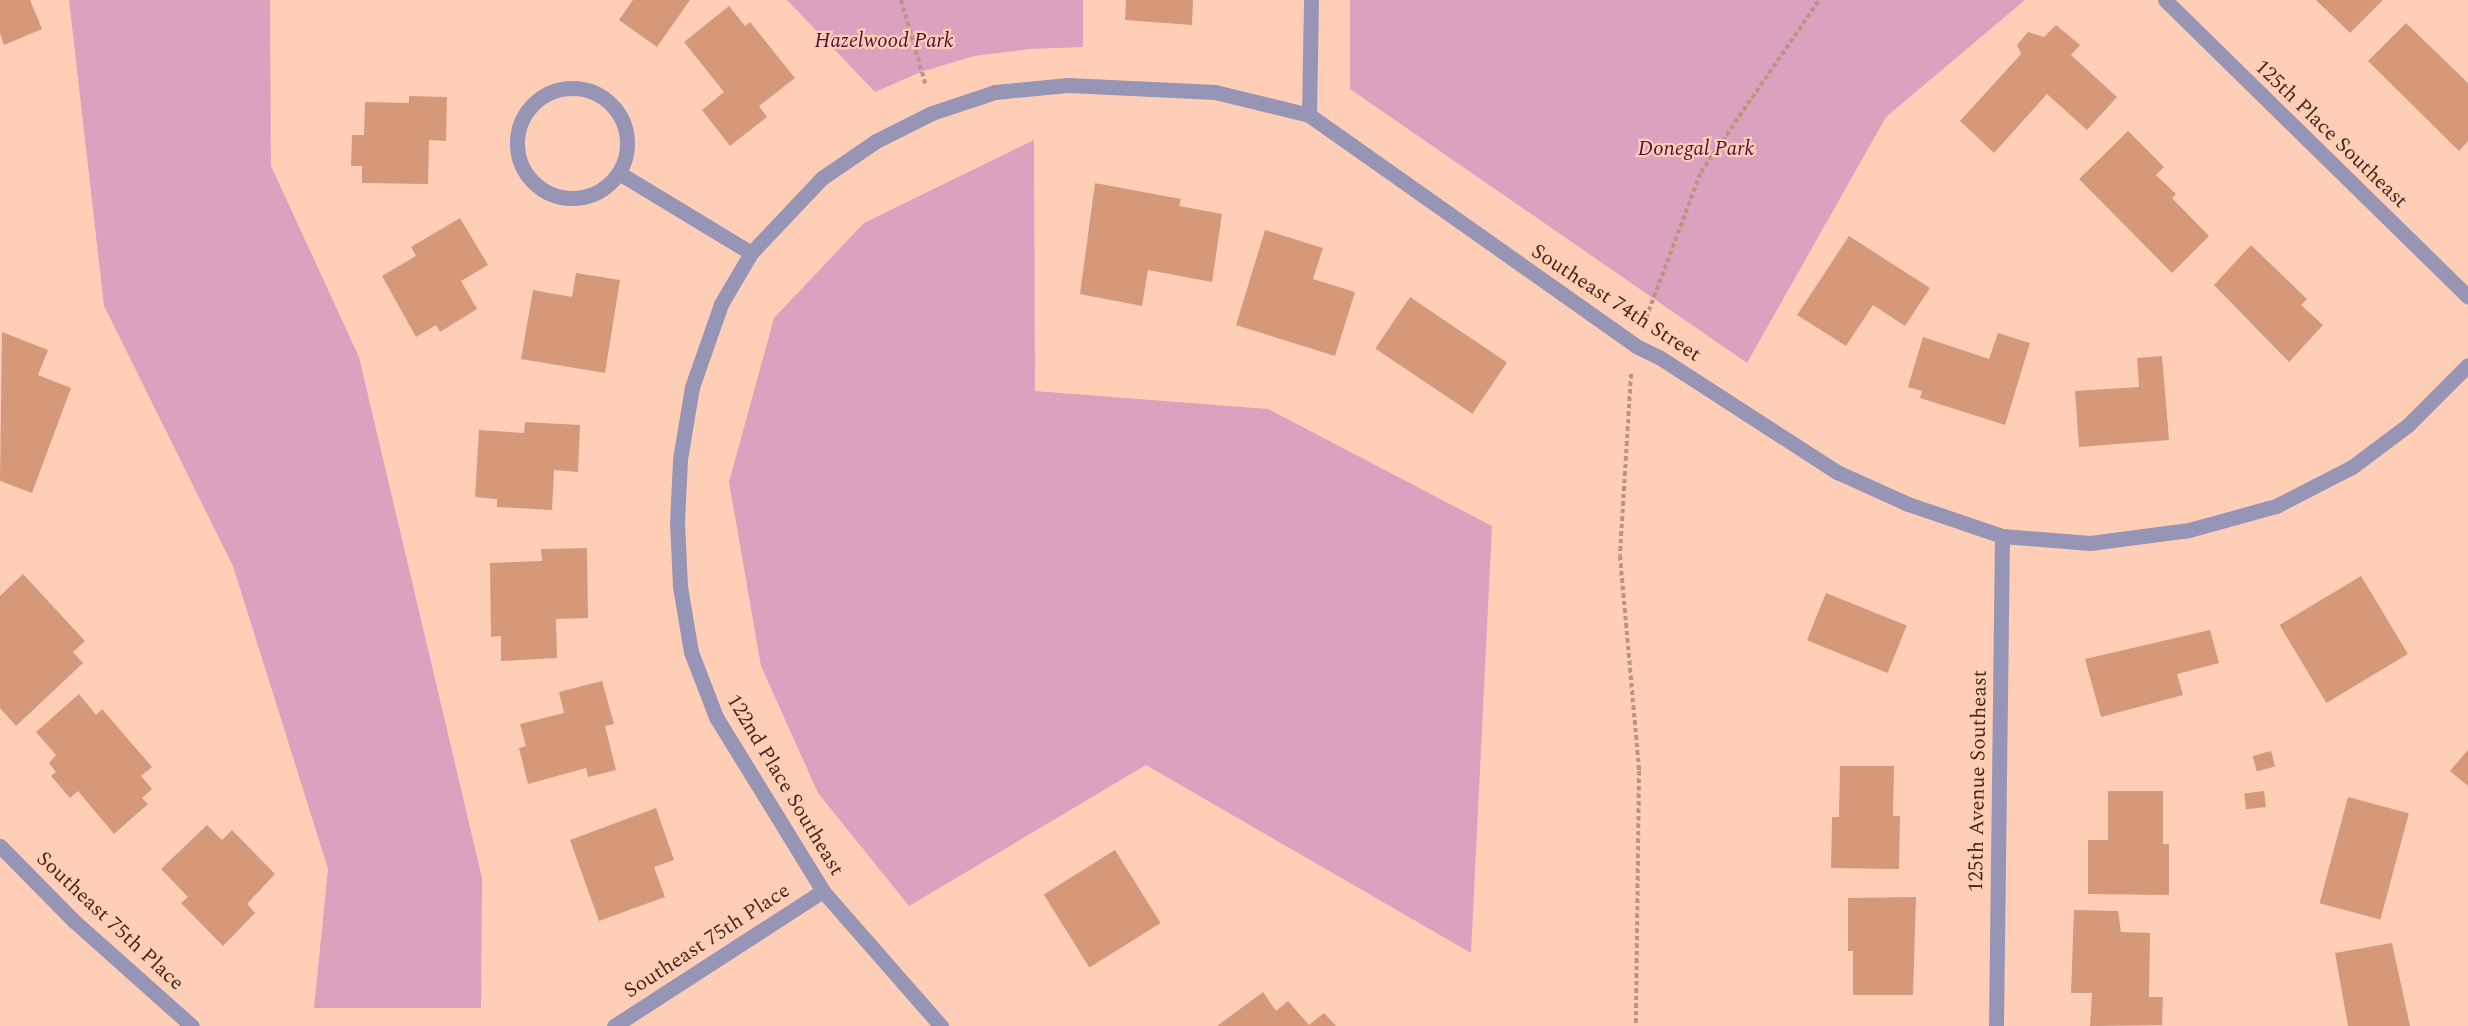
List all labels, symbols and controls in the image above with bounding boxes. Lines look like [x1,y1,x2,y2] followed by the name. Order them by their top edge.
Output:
[814,28,954,54] park label: Hazelwood Park
[2249,54,2413,214] street label: 125th Place Southeast
[1638,136,1754,162] park label: Donegal Park
[1526,239,1706,367] street label: Southeast 74th Street
[1963,670,1993,892] street label: 125th Avenue Southeast
[721,690,849,880] street label: 122nd Place Southeast
[31,846,189,996] street label: Southeast 75th Place
[619,878,795,1004] street label: Southeast 75th Place

